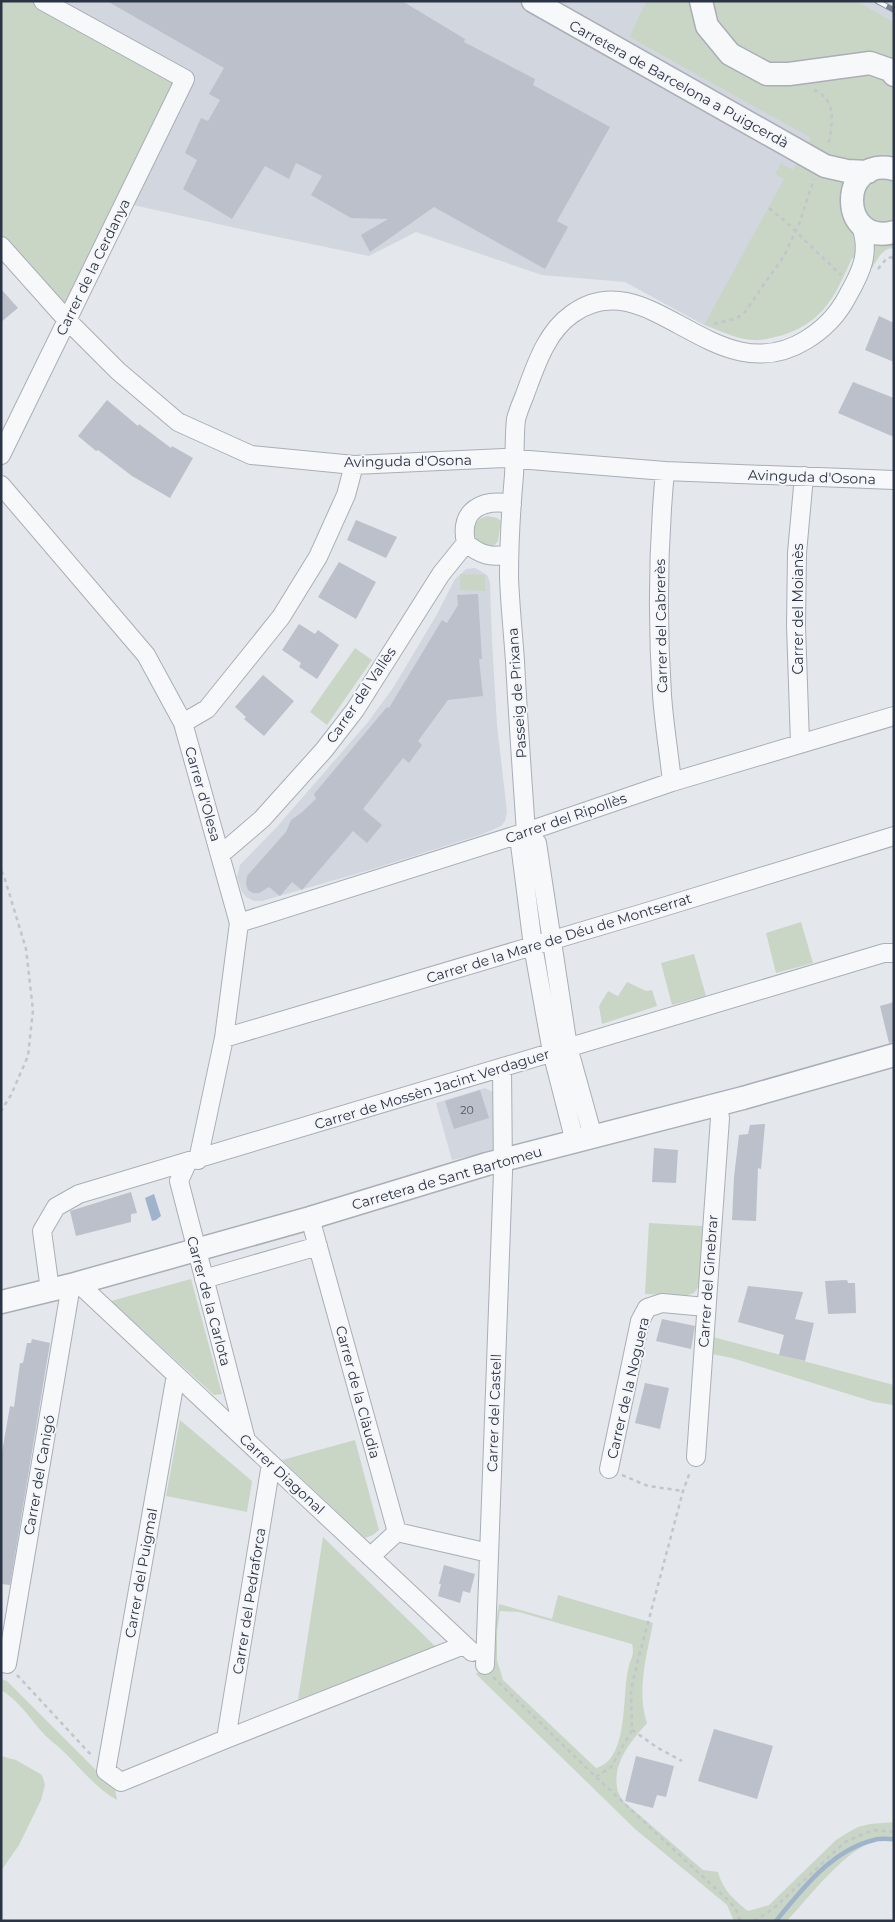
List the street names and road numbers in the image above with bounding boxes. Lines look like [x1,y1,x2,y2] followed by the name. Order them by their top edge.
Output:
[566,16,792,152] street label: Carretera de Barcelona a Puigcerdà
[52,196,134,338] street label: Carrer de la Cerdanya
[344,451,472,471] street label: Avinguda d'Osona
[748,466,876,488] street label: Avinguda d'Osona
[789,543,807,675] street label: Carrer del Moianès
[651,559,671,693] street label: Carrer del Cabrerès
[503,627,531,759] street label: Passeig de Prixana
[322,643,400,747] street label: Carrer del Vallès
[181,744,225,844] street label: Carrer d'Olesa
[503,789,629,847] street label: Carrer del Ripollès
[424,889,694,987] street label: Carrer de la Mare de Déu de Montserrat
[312,1044,552,1133] street label: Carrer de Mossèn Jacint Verdaguer
[350,1142,544,1214] street label: Carretera de Sant Bartomeu
[694,1214,722,1348] street label: Carrer del Ginebrar
[183,1234,235,1368] street label: Carrer de la Carlota
[603,1315,653,1461] street label: Carrer de la Noguera
[332,1324,384,1460] street label: Carrer de la Clàudia
[483,1353,505,1473] street label: Carrer del Castell
[20,1413,58,1537] street label: Carrer del Canigó
[236,1430,328,1518] street label: Carrer Diagonal
[121,1507,161,1639] street label: Carrer del Puigmal
[229,1526,269,1676] street label: Carrer del Pedraforca

